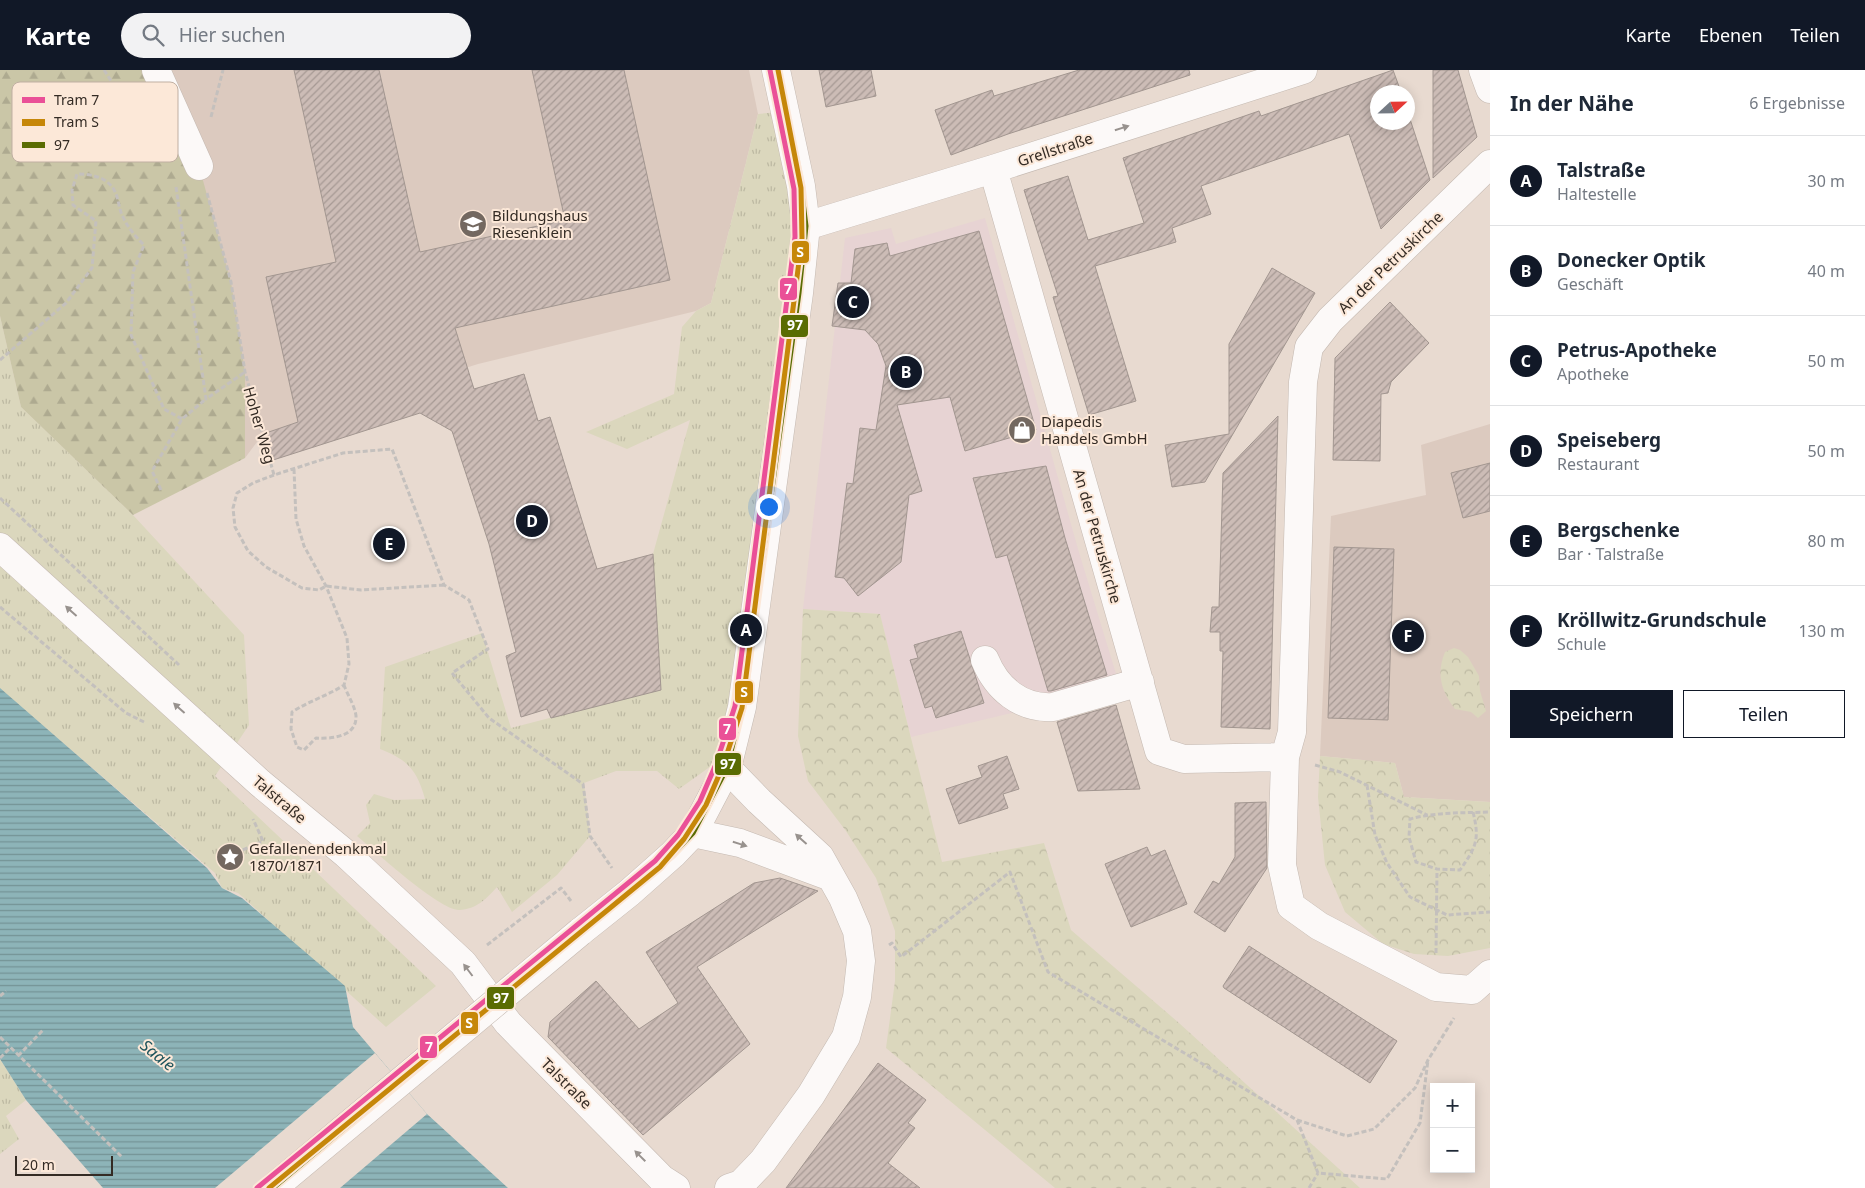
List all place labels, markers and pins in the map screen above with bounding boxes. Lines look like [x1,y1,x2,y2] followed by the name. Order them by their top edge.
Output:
[492,205,588,242] place label: Bildungshaus Riesenklein
[458,209,488,239] school or university icon: Bildungshaus Riesenklein
[837,283,869,321] pin: C
[890,353,922,391] pin: B
[1041,411,1148,448] place label: Diapedis Handels GmbH
[1007,415,1037,445] shop icon: Diapedis Handels GmbH
[516,502,548,540] pin: D
[373,525,405,563] pin: E
[730,611,762,649] pin: A
[1392,617,1424,655] pin: F
[249,838,386,875] place label: Gefallenendenkmal 1870/1871
[215,842,245,872] place icon: Gefallenendenkmal 1870/1871

